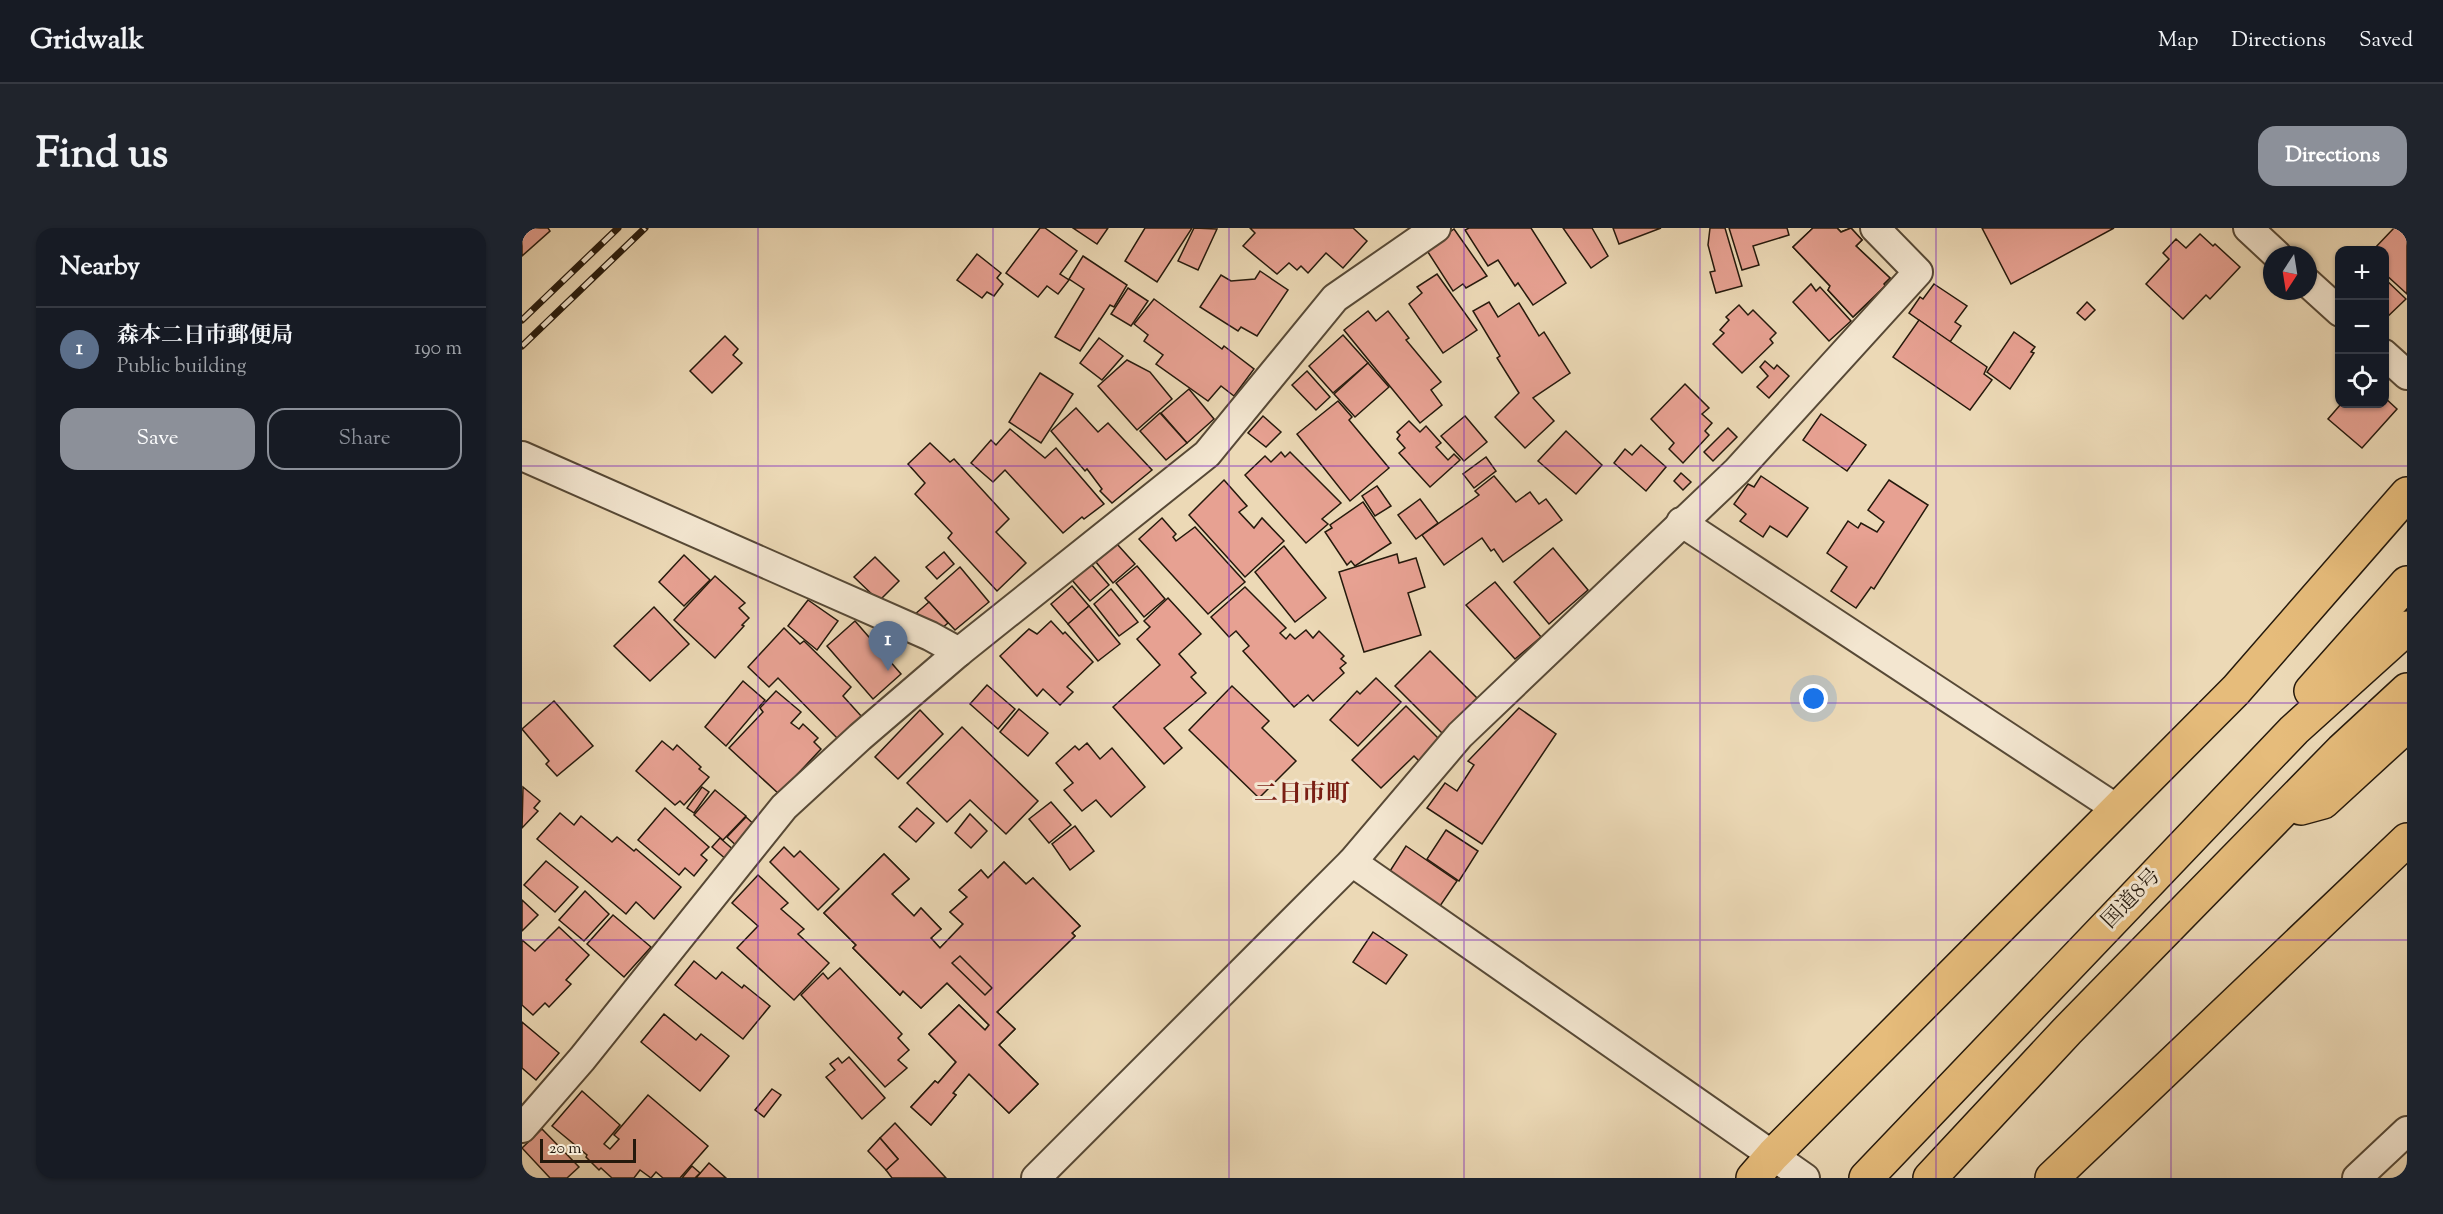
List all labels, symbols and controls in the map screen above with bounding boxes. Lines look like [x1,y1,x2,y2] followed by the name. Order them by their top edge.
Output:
[30,21,144,61] text: Gridwalk
[2158,26,2198,56] text: Map
[2231,26,2326,56] text: Directions
[2359,26,2413,56] text: Saved
[36,126,168,186] text: Find us
[2258,126,2407,186] button: Directions
[2263,246,2317,300] north arrow
[2335,246,2389,408] map controls
[2335,246,2389,300] button: +
[60,249,140,286] text: Nearby
[2335,300,2389,354] button: −
[117,321,293,353] text: 森本二日市郵便局
[76,335,83,364] text: 1
[414,335,462,364] text: 190 m
[117,353,247,382] text: Public building
[2335,354,2389,408] button: locate
[60,408,255,470] button: Save
[267,408,462,470] button: Share
[868,622,908,671] pin: 1
[1799,684,1828,713] your location
[1254,778,1350,812] district label: 二日市町
[2096,862,2168,936] street label: 国道8号
[540,1136,636,1164] scale bar
[549,1138,582,1161] text: 20 m

